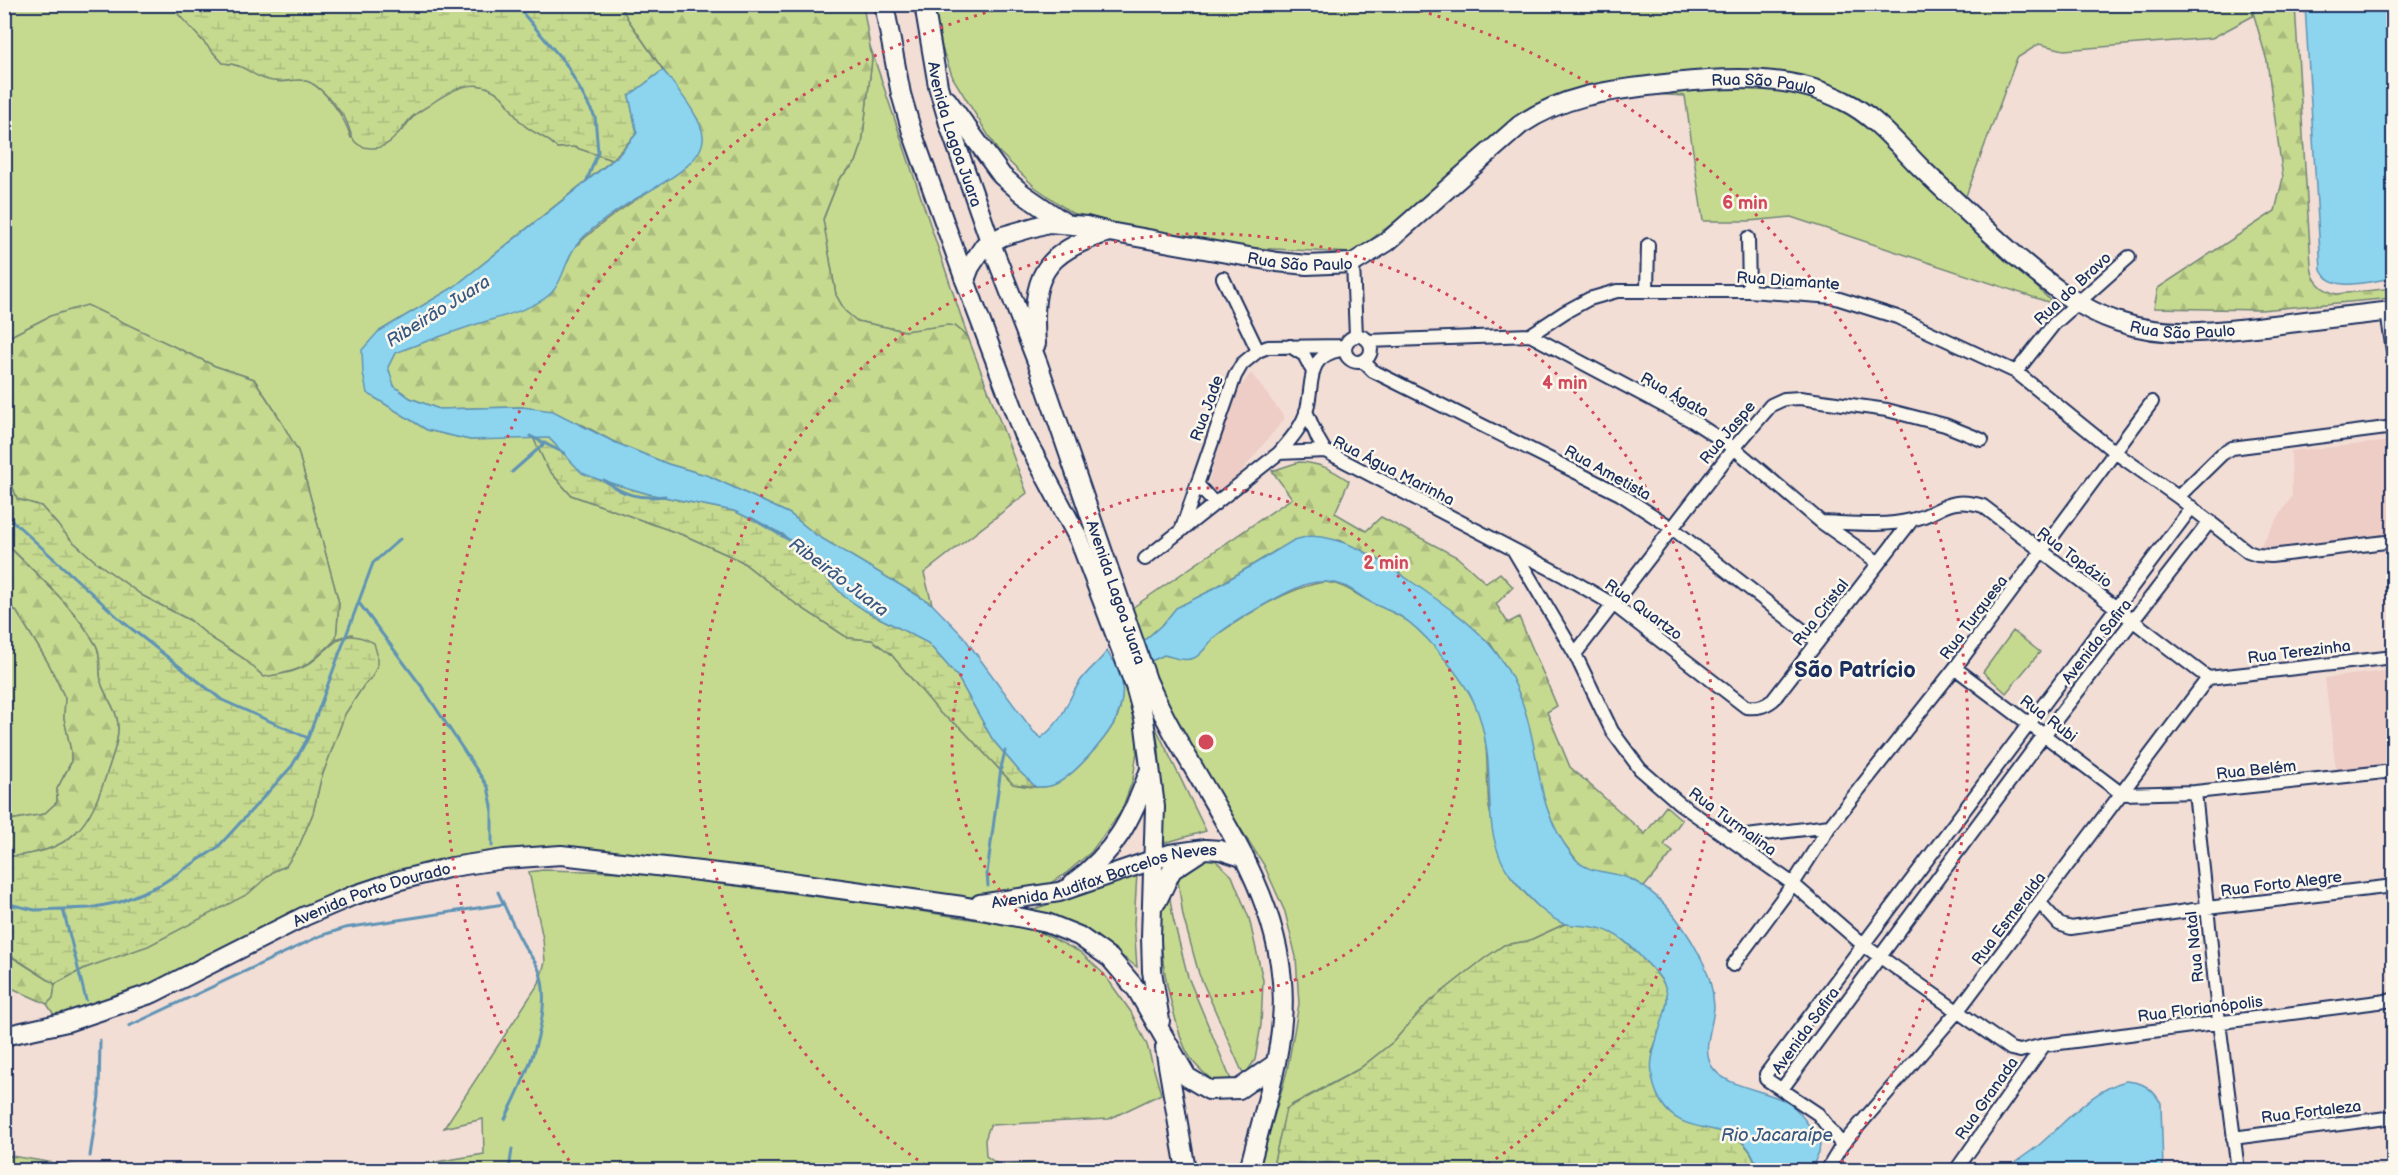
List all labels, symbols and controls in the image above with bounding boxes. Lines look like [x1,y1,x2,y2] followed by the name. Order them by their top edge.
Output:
[923,60,985,210] street label: Avenida Lagoa Juara
[1711,71,1818,100] street label: Rua São Paulo
[1722,193,1768,214] text: 6 min
[1246,249,1353,276] street label: Rua São Paulo
[2031,249,2115,330] street label: Rua do Bravo
[1736,268,1841,295] street label: Rua Diamante
[382,271,494,352] water label: Ribeirão Juara
[2128,318,2236,343] street label: Rua São Paulo
[1637,367,1713,422] street label: Rua Ágata
[1187,373,1228,444] street label: Rua Jade
[1542,373,1588,394] text: 4 min
[1696,397,1760,468] street label: Rua Jaspe
[1329,431,1458,510] street label: Rua Água Marinha
[1561,442,1654,505] street label: Rua Ametista
[1082,518,1149,667] street label: Avenida Lagoa Juara
[2033,524,2115,593] street label: Rua Topázio
[785,533,892,621] water label: Ribeirão Juara
[1363,553,1409,574] text: 2 min
[1936,572,2012,664] street label: Rua Turquesa
[1601,576,1686,645] street label: Rua Quartzo
[1789,576,1853,650] street label: Rua Cristal
[2058,596,2136,688] street label: Avenida Safira
[2246,637,2352,668] street label: Rua Terezinha
[1794,657,1916,684] district label: São Patrício
[2016,692,2080,747] street label: Rua Rubi
[1196,732,1216,752] centre of rings
[2215,757,2297,784] street label: Rua Belém
[1684,784,1780,860] street label: Rua Turmalina
[990,840,1218,913] street label: Avenida Audifax Barcelos Neves
[290,860,453,932] street label: Avenida Porto Dourado
[2219,868,2344,901] street label: Rua Forto Alegre
[1968,869,2050,969] street label: Rua Esmeralda
[2182,910,2209,984] street label: Rua Natal
[1768,984,1844,1078] street label: Avenida Safira
[2136,992,2264,1027] street label: Rua Florianópolis
[1952,1054,2023,1144] street label: Rua Granada
[2260,1097,2362,1128] street label: Rua Fortaleza
[1721,1125,1833,1146] water label: Rio Jacaraípe

